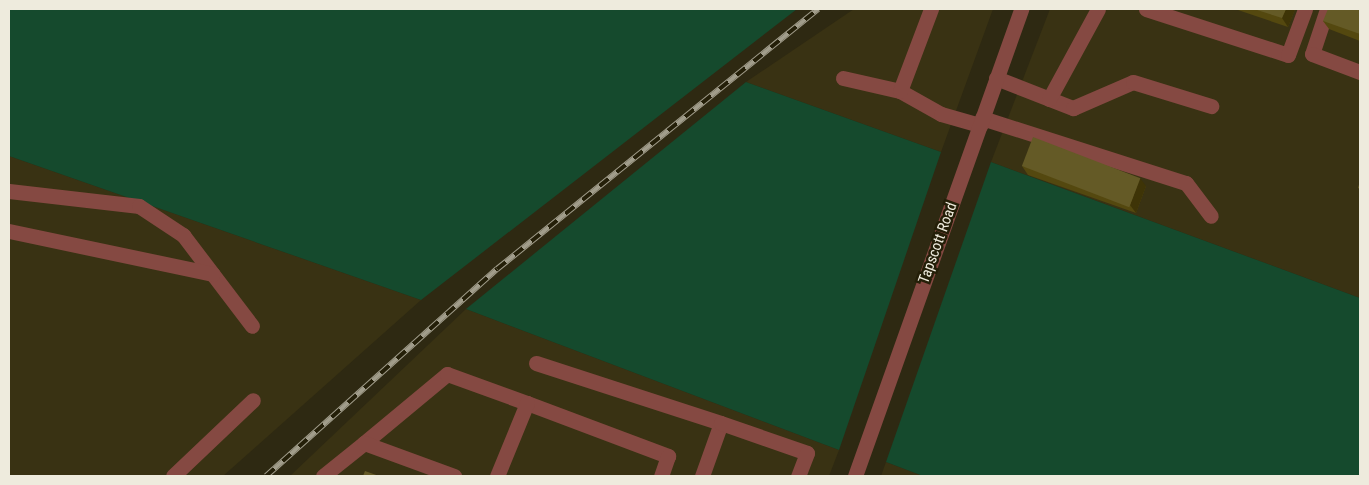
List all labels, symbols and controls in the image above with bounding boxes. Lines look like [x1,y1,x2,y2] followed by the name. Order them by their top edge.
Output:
[915,200,961,286] street label: Tapscott Road

